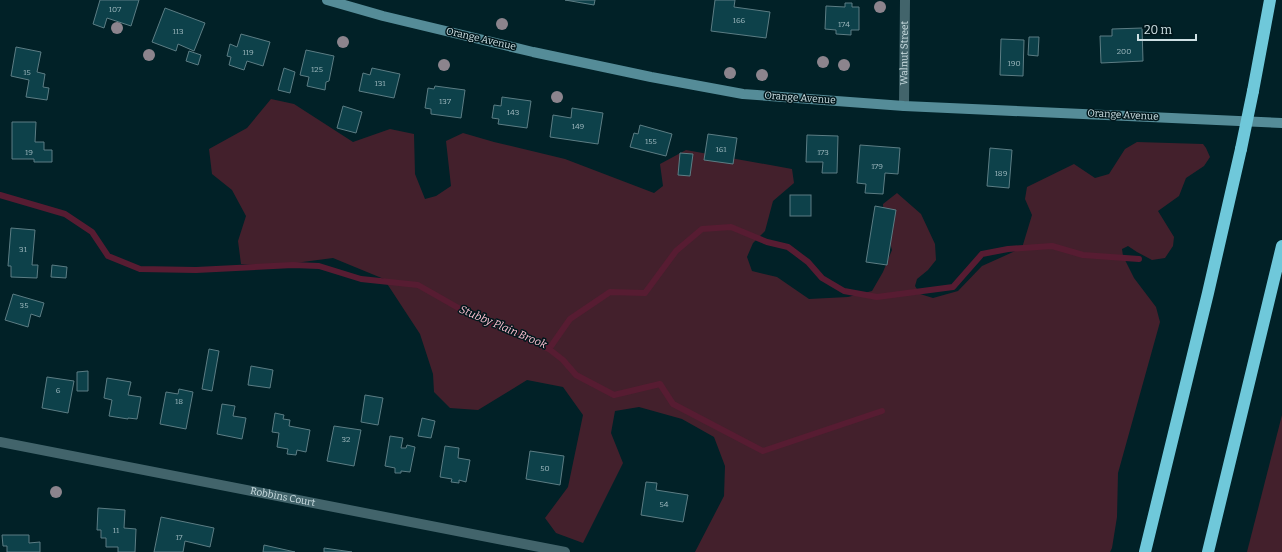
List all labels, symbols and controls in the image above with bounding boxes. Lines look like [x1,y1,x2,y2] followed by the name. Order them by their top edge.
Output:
[109,5,121,14] house number: 107
[733,16,746,25] house number: 166
[1138,16,1196,42] scale bar
[838,20,850,29] house number: 174
[898,20,911,85] street label: Walnut Street
[1144,23,1173,37] text: 20 m
[445,25,517,53] street label: Orange Avenue
[172,27,184,36] house number: 113
[1117,47,1131,56] house number: 200
[242,48,254,57] house number: 119
[1007,59,1021,68] house number: 190
[311,65,323,74] house number: 125
[23,68,31,77] house number: 15
[374,79,386,88] house number: 131
[764,90,836,106] street label: Orange Avenue
[439,97,451,106] house number: 137
[1087,107,1159,123] street label: Orange Avenue
[507,108,520,117] house number: 143
[572,122,585,131] house number: 149
[645,137,657,146] house number: 155
[715,145,727,154] house number: 161
[25,148,33,157] house number: 19
[817,148,829,157] house number: 173
[871,162,883,171] house number: 179
[995,169,1008,178] house number: 189
[19,245,28,254] house number: 31
[20,301,28,310] house number: 35
[457,303,550,352] water label: Stubby Plain Brook
[56,386,61,395] house number: 6
[175,397,183,406] house number: 18
[342,435,350,444] house number: 32
[540,464,550,473] house number: 50
[249,485,317,509] street label: Robbins Court
[660,500,669,509] house number: 54
[113,526,120,535] house number: 11
[175,533,183,542] house number: 17

